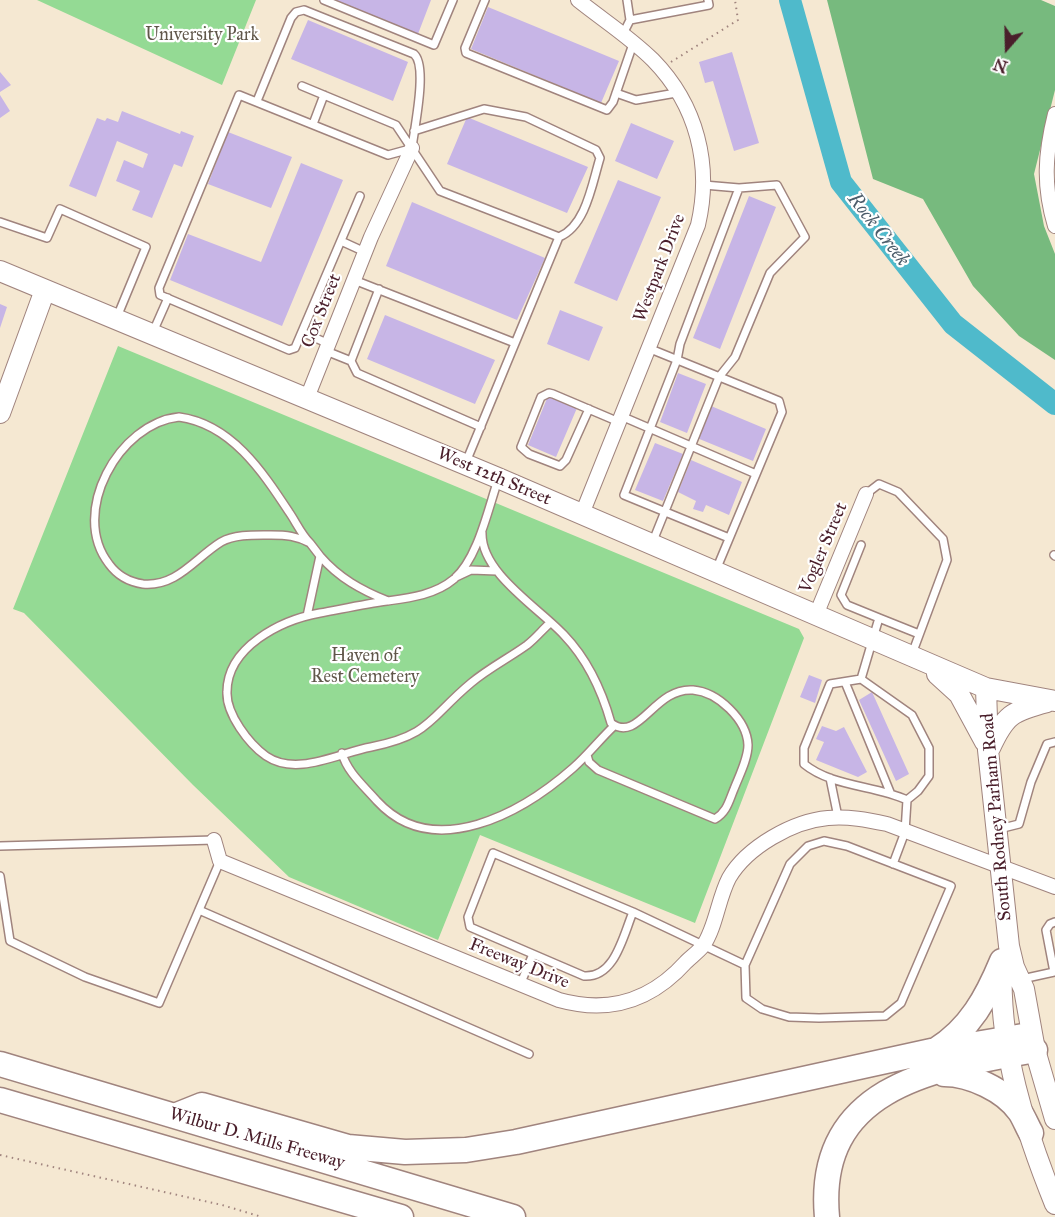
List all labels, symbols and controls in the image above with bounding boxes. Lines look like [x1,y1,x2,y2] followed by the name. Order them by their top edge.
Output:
[977,18,1037,78] north arrow
[145,25,259,47] park label: University Park
[991,54,1010,77] text: N
[842,188,914,272] water label: Rock Creek
[630,211,690,325] street label: Westpark Drive
[297,271,347,351] street label: Cox Street
[434,443,554,511] street label: West 12th Street
[795,499,853,597] street label: Vogler Street
[311,646,419,688] park label: Haven of Rest Cemetery
[977,712,1017,922] street label: South Rodney Parham Road
[466,934,572,994] street label: Freeway Drive
[167,1104,347,1174] street label: Wilbur D. Mills Freeway

